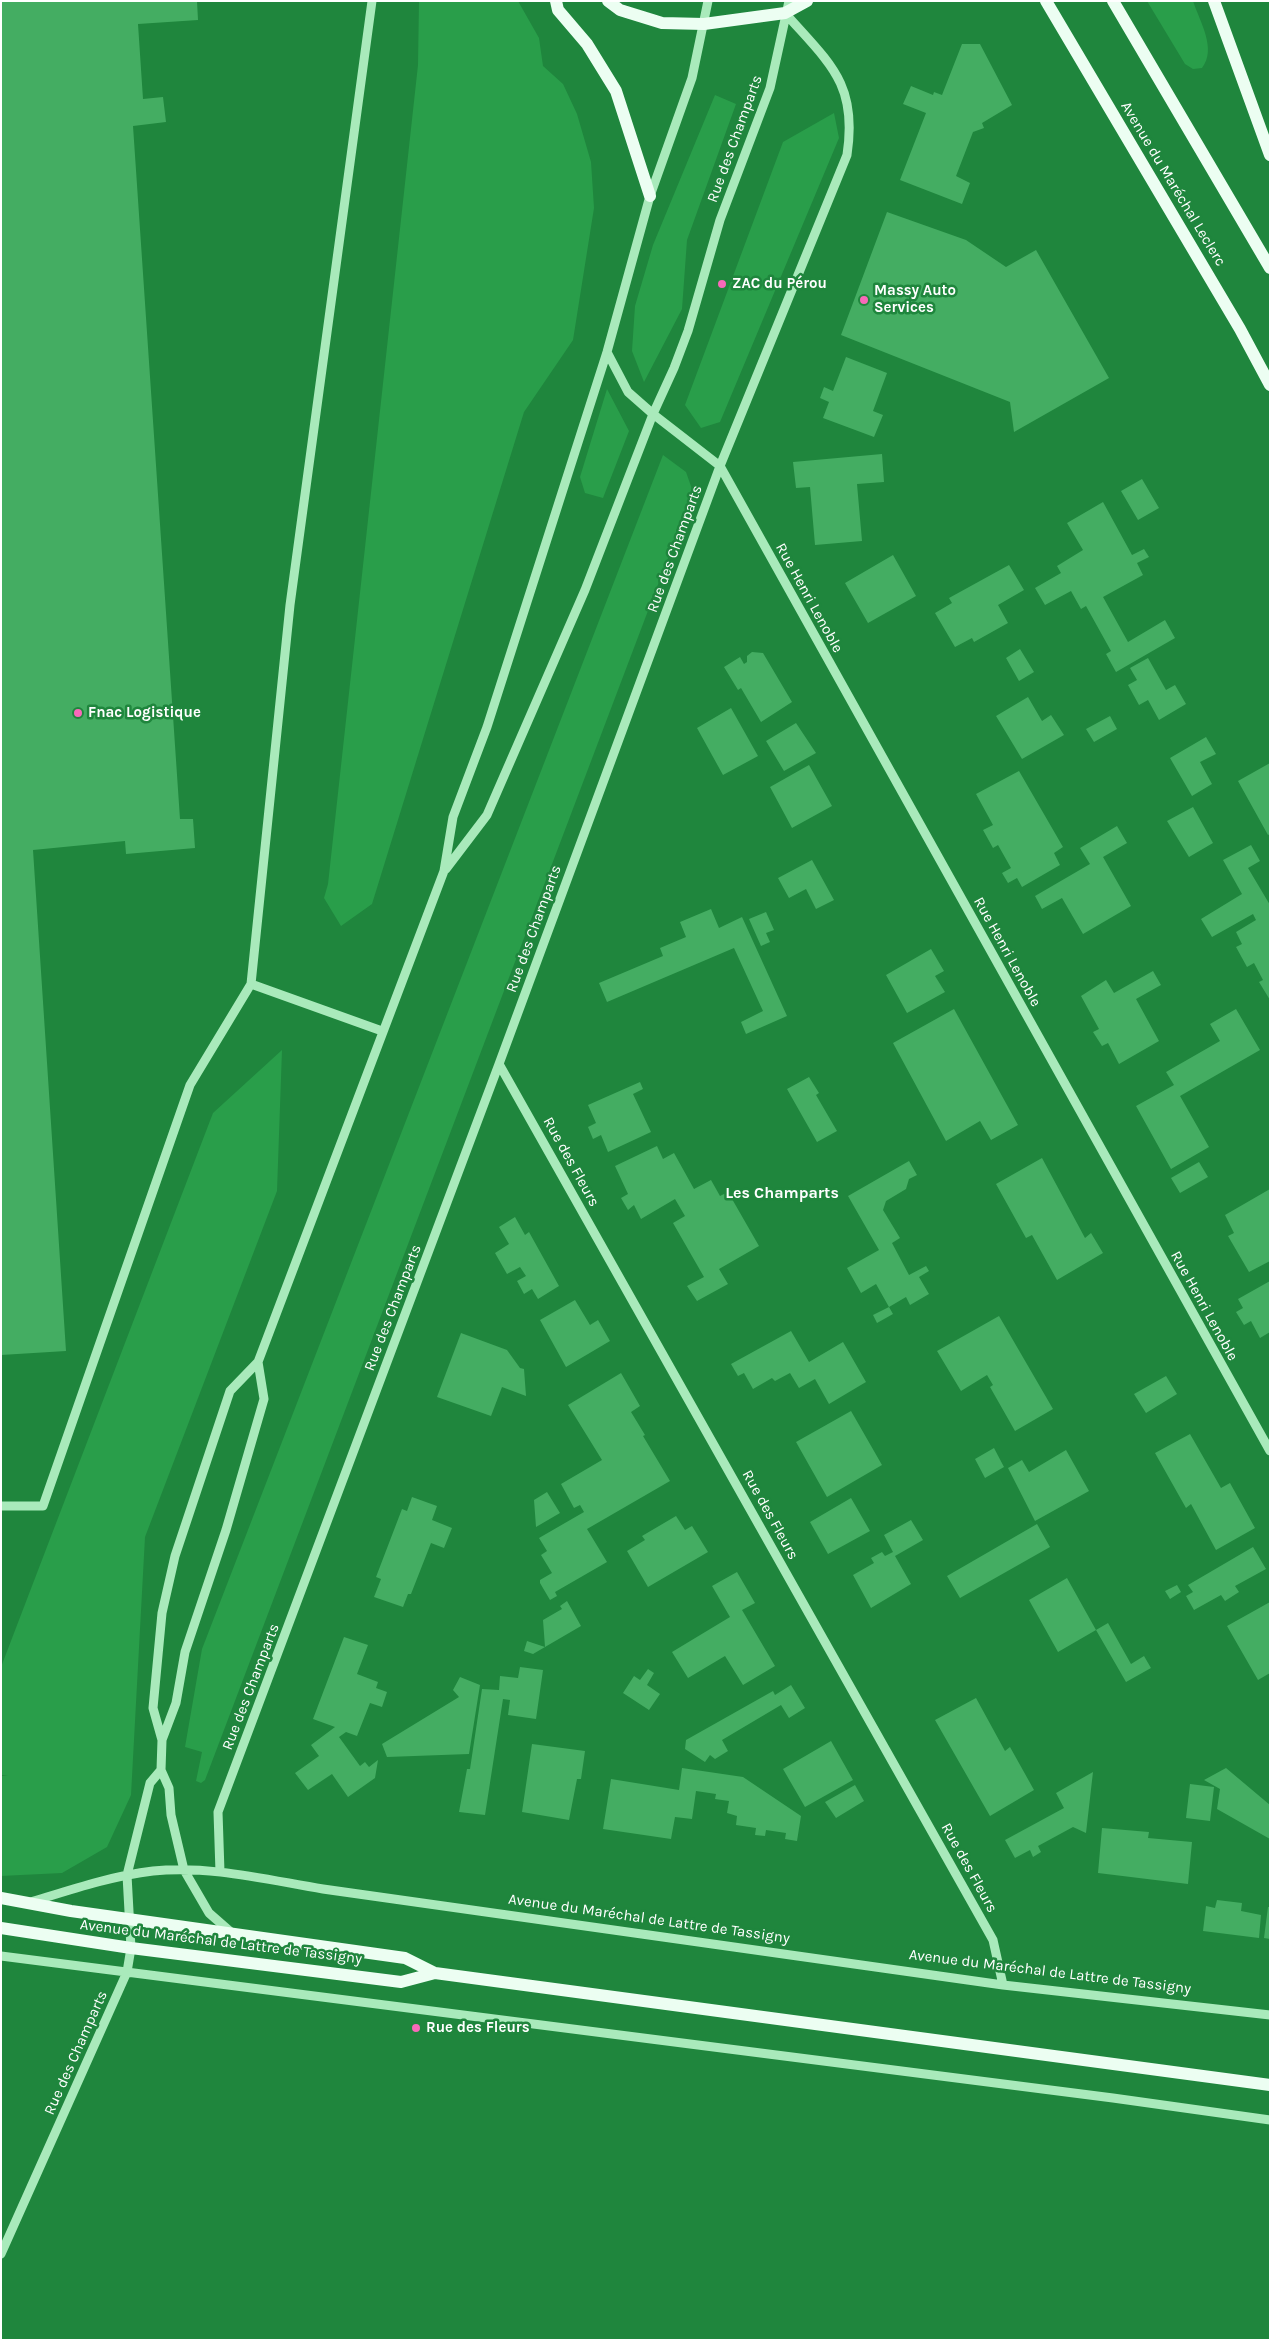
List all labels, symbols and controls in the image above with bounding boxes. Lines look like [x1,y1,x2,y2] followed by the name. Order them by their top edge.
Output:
[704,73,766,205] street label: Rue des Champarts
[1117,98,1229,270] street label: Avenue du Maréchal Leclerc
[732,275,827,293] place label: ZAC du Pérou
[716,278,728,290] marker: ZAC du Pérou
[874,282,956,317] place label: Massy Auto Services
[858,294,870,306] marker: Massy Auto Services
[644,483,706,615] street label: Rue des Champarts
[771,540,847,656] street label: Rue Henri Lenoble
[88,704,201,722] place label: Fnac Logistique
[72,707,84,719] marker: Fnac Logistique
[503,863,565,995] street label: Rue des Champarts
[969,894,1045,1010] street label: Rue Henri Lenoble
[539,1114,603,1210] street label: Rue des Fleurs
[725,1183,839,1203] district label: Les Champarts
[361,1242,425,1374] street label: Rue des Champarts
[1166,1248,1242,1364] street label: Rue Henri Lenoble
[738,1467,802,1563] street label: Rue des Fleurs
[219,1621,283,1753] street label: Rue des Champarts
[937,1820,1001,1916] street label: Rue des Fleurs
[507,1890,791,1948] street label: Avenue du Maréchal de Lattre de Tassigny
[79,1916,363,1968] street label: Avenue du Maréchal de Lattre de Tassigny
[908,1946,1192,1998] street label: Avenue du Maréchal de Lattre de Tassigny
[41,1988,111,2118] street label: Rue des Champarts
[426,2019,530,2037] place label: Rue des Fleurs
[410,2022,422,2034] marker: Rue des Fleurs

